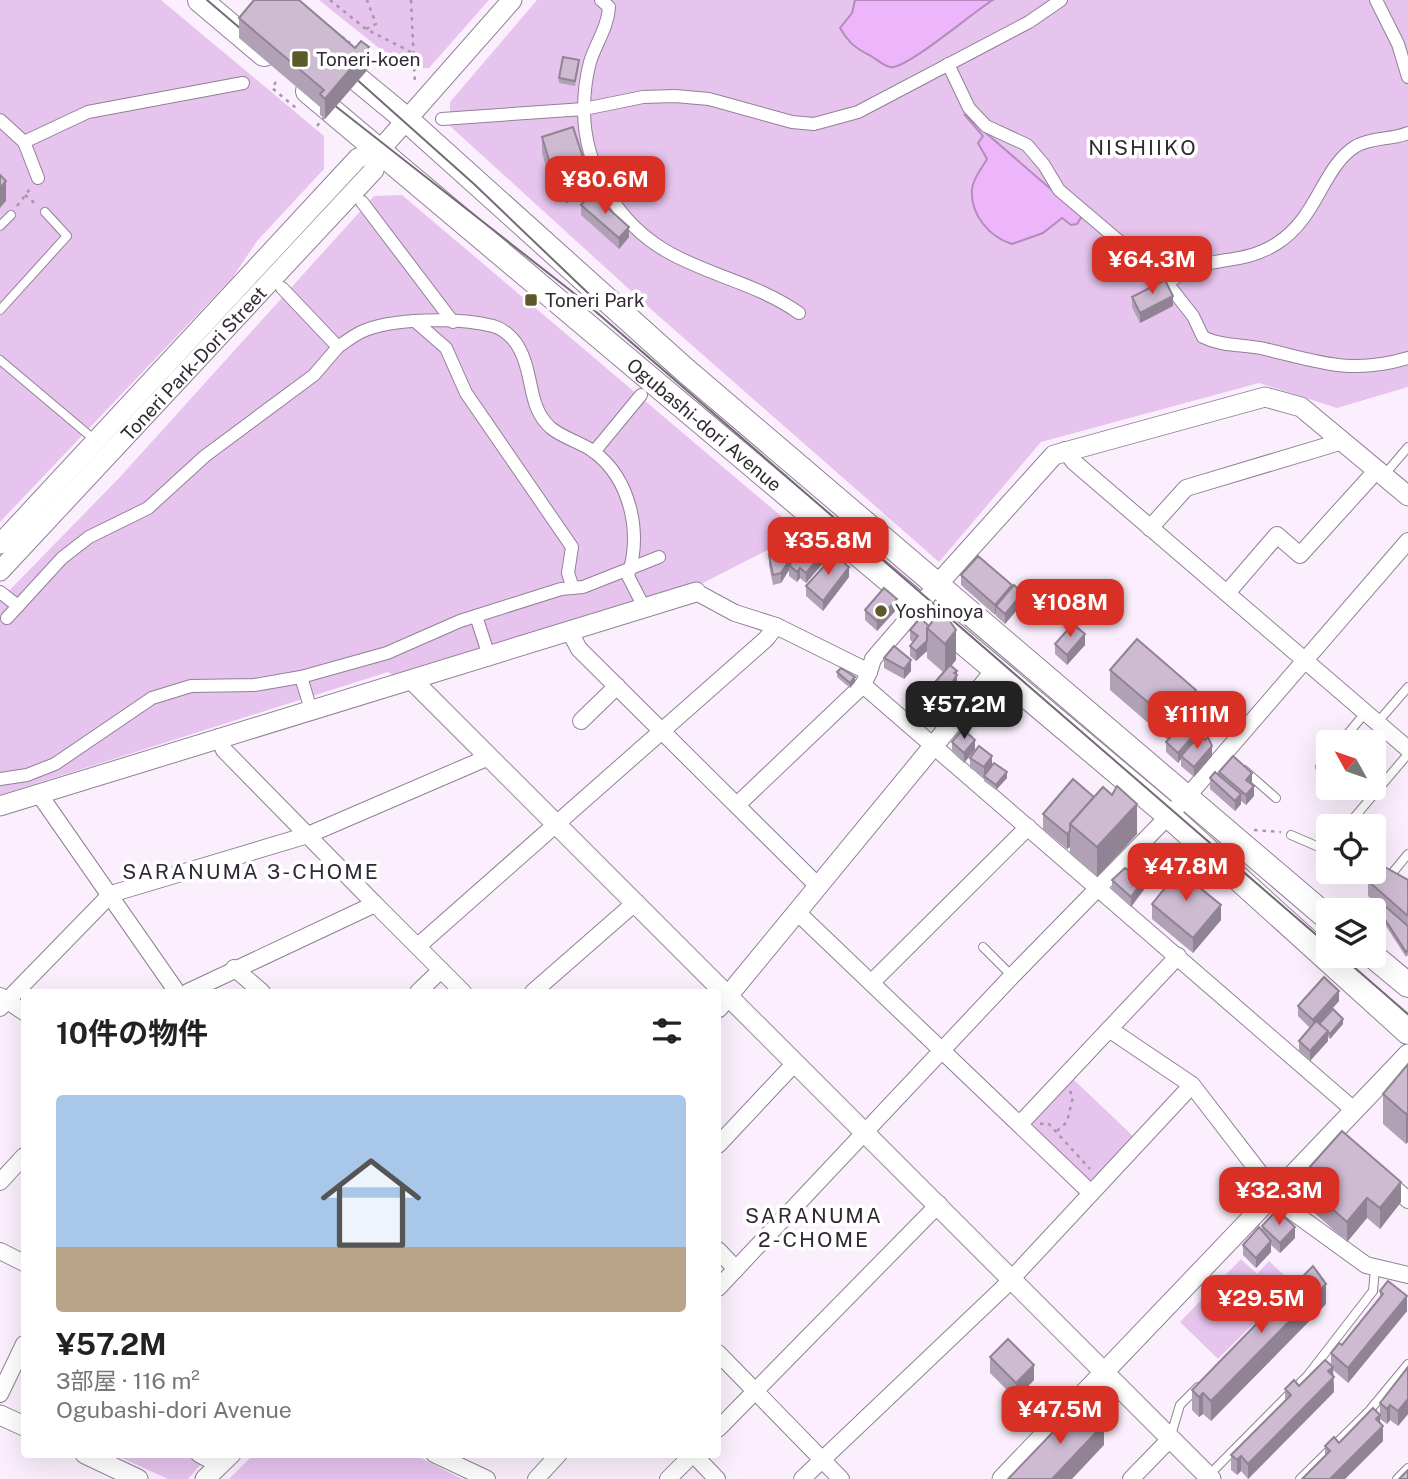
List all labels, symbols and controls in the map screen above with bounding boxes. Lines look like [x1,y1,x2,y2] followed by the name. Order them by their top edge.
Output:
[316,48,420,70] place label: Toneri-koen
[290,49,310,69] marker: Toneri-koen
[1088,135,1198,160] district label: NISHIIKO
[548,156,662,216] pin: ¥80.6M
[561,165,649,192] text: ¥80.6M
[1095,236,1209,296] pin: ¥64.3M
[1108,245,1196,272] text: ¥64.3M
[117,282,271,445] street label: Toneri Park-Dori Street
[545,289,645,311] place label: Toneri Park
[523,292,539,308] marker: Toneri Park
[623,353,786,496] street label: Ogubashi-dori Avenue
[771,518,885,577] pin: ¥35.8M
[784,526,872,553] text: ¥35.8M
[1021,580,1119,639] pin: ¥108M
[1032,588,1108,615] text: ¥108M
[895,600,983,622] place label: Yoshinoya
[873,603,889,619] marker: Yoshinoya
[907,682,1021,741] pin: ¥57.2M
[922,690,1006,717] text: ¥57.2M
[1148,692,1246,751] pin: ¥111M
[1164,700,1230,727] text: ¥111M
[1316,730,1386,800] north arrow
[1316,730,1386,968] map controls
[1316,814,1386,884] button: locate
[1129,844,1243,903] pin: ¥47.8M
[1144,852,1228,879] text: ¥47.8M
[122,859,380,884] district label: SARANUMA 3-CHOME
[1316,898,1386,968] button: layers
[648,1012,686,1050] icon: filters
[56,1015,208,1051] text: 10件の物件
[308,1140,434,1266] icon: home
[1222,1168,1336,1227] pin: ¥32.3M
[1235,1176,1323,1203] text: ¥32.3M
[745,1203,883,1252] district label: SARANUMA 2-CHOME
[1204,1276,1318,1335] pin: ¥29.5M
[1217,1284,1305,1311] text: ¥29.5M
[56,1326,167,1362] text: ¥57.2M
[56,1367,200,1394] text: 3部屋 · 116 m²
[1003,1386,1117,1446] pin: ¥47.5M
[1018,1395,1102,1422] text: ¥47.5M
[56,1396,292,1423] text: Ogubashi-dori Avenue

